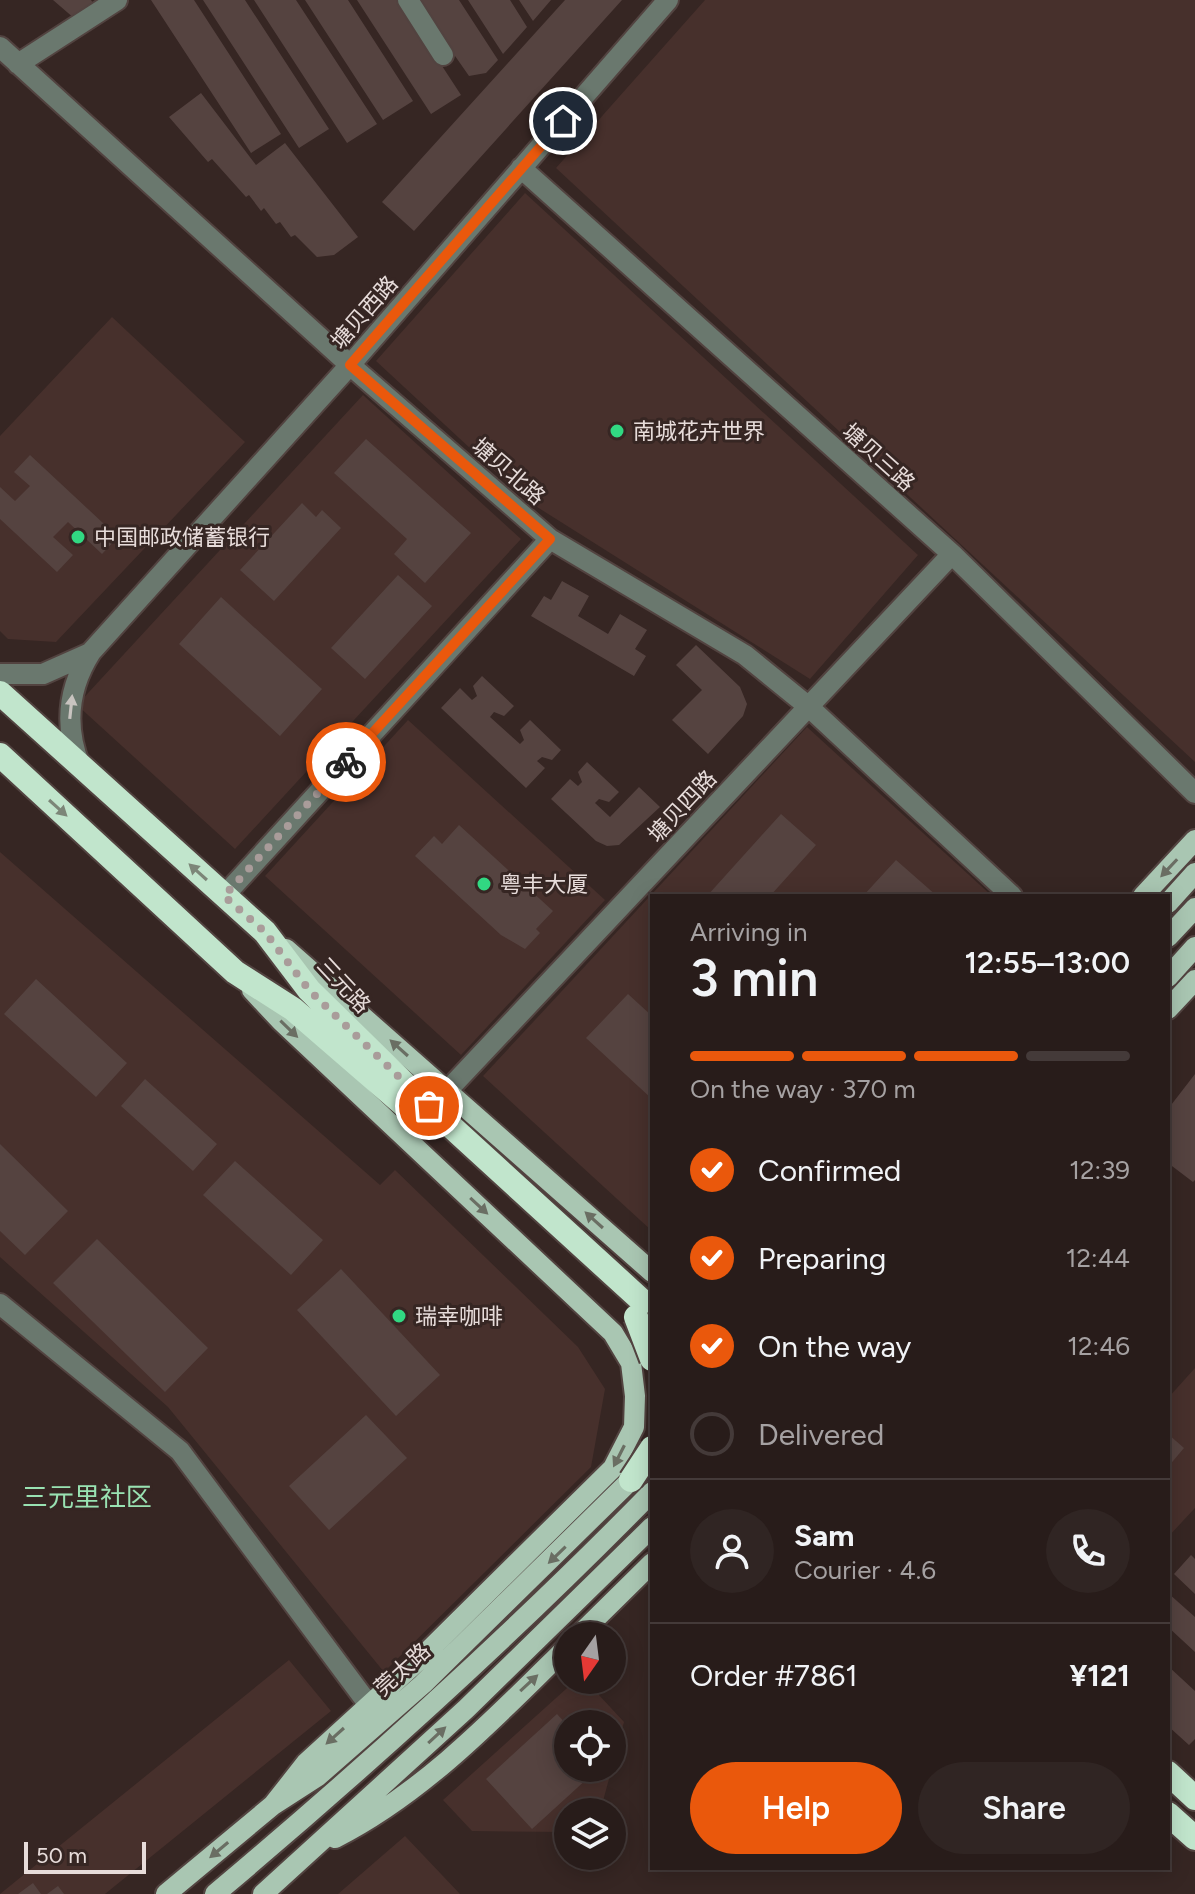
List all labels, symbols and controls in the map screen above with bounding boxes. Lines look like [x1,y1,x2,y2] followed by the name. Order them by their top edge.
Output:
[529,87,597,155] pin
[541,99,585,143] icon: home
[325,270,403,354] street label: 塘贝西路
[633,418,765,445] place label: 南城花卉世界
[837,418,920,497] street label: 塘贝三路
[608,422,626,440] marker: 南城花卉世界
[467,432,551,510] street label: 塘贝北路
[94,524,270,551] place label: 中国邮政储蓄银行
[69,528,87,546] marker: 中国邮政储蓄银行
[64,694,77,719] one-way arrow
[306,722,386,802] courier
[324,740,368,784] icon: bike
[642,765,722,848] street label: 塘贝四路
[48,798,67,816] one-way arrow
[1160,858,1178,877] one-way arrow
[189,864,208,882] one-way arrow
[500,871,588,898] place label: 粤丰大厦
[475,875,493,893] marker: 粤丰大厦
[690,916,808,948] text: Arriving in
[964,944,1130,981] text: 12:55–13:00
[690,947,818,1009] text: 3 min
[311,952,376,1019] street label: 三元路
[279,1019,298,1037] one-way arrow
[389,1040,408,1058] one-way arrow
[395,1072,463,1140] pin
[690,1073,916,1105] text: On the way · 370 m
[407,1084,451,1128] icon: bag
[690,1148,734,1192] icon: check
[758,1152,901,1189] text: Confirmed
[1069,1154,1130,1186] text: 12:39
[469,1197,488,1215] one-way arrow
[584,1212,603,1230] one-way arrow
[690,1236,734,1280] icon: check
[758,1240,886,1277] text: Preparing
[1066,1242,1130,1274] text: 12:44
[415,1303,503,1330] place label: 瑞幸咖啡
[390,1307,408,1325] marker: 瑞幸咖啡
[690,1324,734,1368] icon: check
[758,1328,911,1365] text: On the way
[1067,1330,1130,1362] text: 12:46
[758,1416,884,1453] text: Delivered
[613,1444,626,1467] one-way arrow
[22,1481,152,1513] district label: 三元里社区
[690,1509,774,1593] button: person
[1046,1509,1130,1593] button: phone
[794,1517,854,1554] text: Sam
[548,1545,567,1564] one-way arrow
[794,1554,936,1586] text: Courier · 4.6
[554,1622,626,1694] north arrow
[554,1622,626,1870] map controls
[369,1637,436,1701] street label: 莞太路
[690,1657,858,1694] text: Order #7861
[1069,1657,1130,1694] text: ¥121
[520,1674,539,1692] one-way arrow
[554,1710,626,1782] button: locate
[427,1726,447,1744] one-way arrow
[326,1727,345,1745] one-way arrow
[690,1762,902,1854] button: Help
[918,1762,1130,1854] button: Share
[554,1798,626,1870] button: layers
[24,1838,146,1874] scale bar
[210,1841,230,1858] one-way arrow
[36,1842,87,1869] text: 50 m

